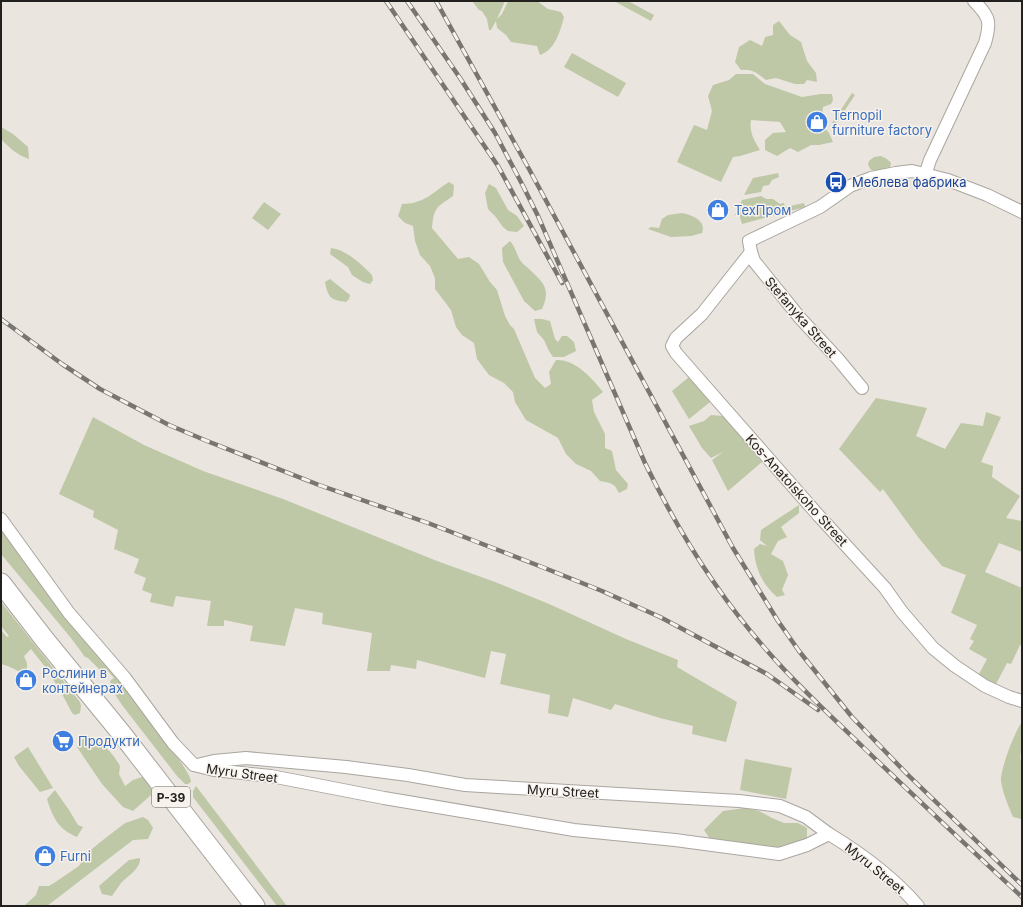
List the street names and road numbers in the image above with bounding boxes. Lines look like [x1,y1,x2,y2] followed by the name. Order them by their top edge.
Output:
[762,273,840,361] street label: Stefanyka Street
[743,431,851,549] street label: Kos-Anatolskoho Street
[205,760,279,786] street label: Myru Street
[527,781,599,801] street label: Myru Street
[152,787,190,807] road number: Р-39
[842,839,908,897] street label: Myru Street

